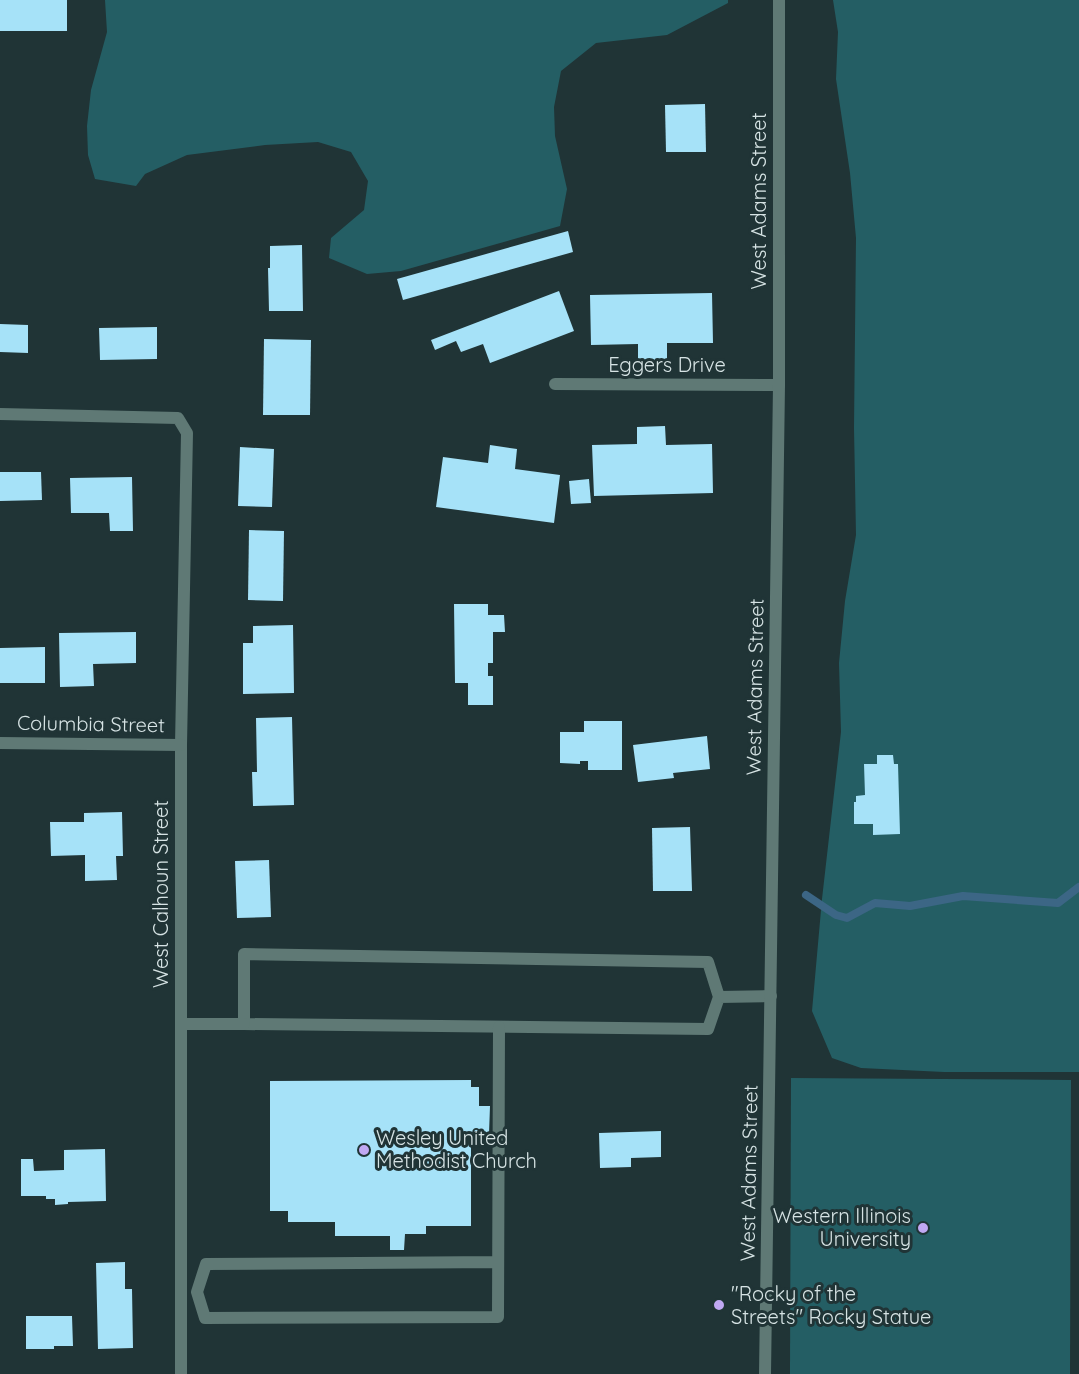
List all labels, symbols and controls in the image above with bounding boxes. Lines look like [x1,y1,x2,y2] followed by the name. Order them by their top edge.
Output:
[746,112,771,289] street label: West Adams Street
[608,352,726,377] street label: Eggers Drive
[740,598,769,776] street label: West Adams Street
[17,710,165,737] street label: Columbia Street
[148,800,173,988] street label: West Calhoun Street
[734,1084,763,1262] street label: West Adams Street
[376,1125,537,1173] place label: Wesley United Methodist Church
[357,1143,371,1157] marker: Wesley United Methodist Church
[773,1203,911,1251] place label: Western Illinois University
[916,1221,930,1235] marker: Western Illinois University
[731,1281,931,1329] place label: "Rocky of the Streets" Rocky Statue
[712,1298,726,1312] marker: "Rocky of the Streets" Rocky Statue

